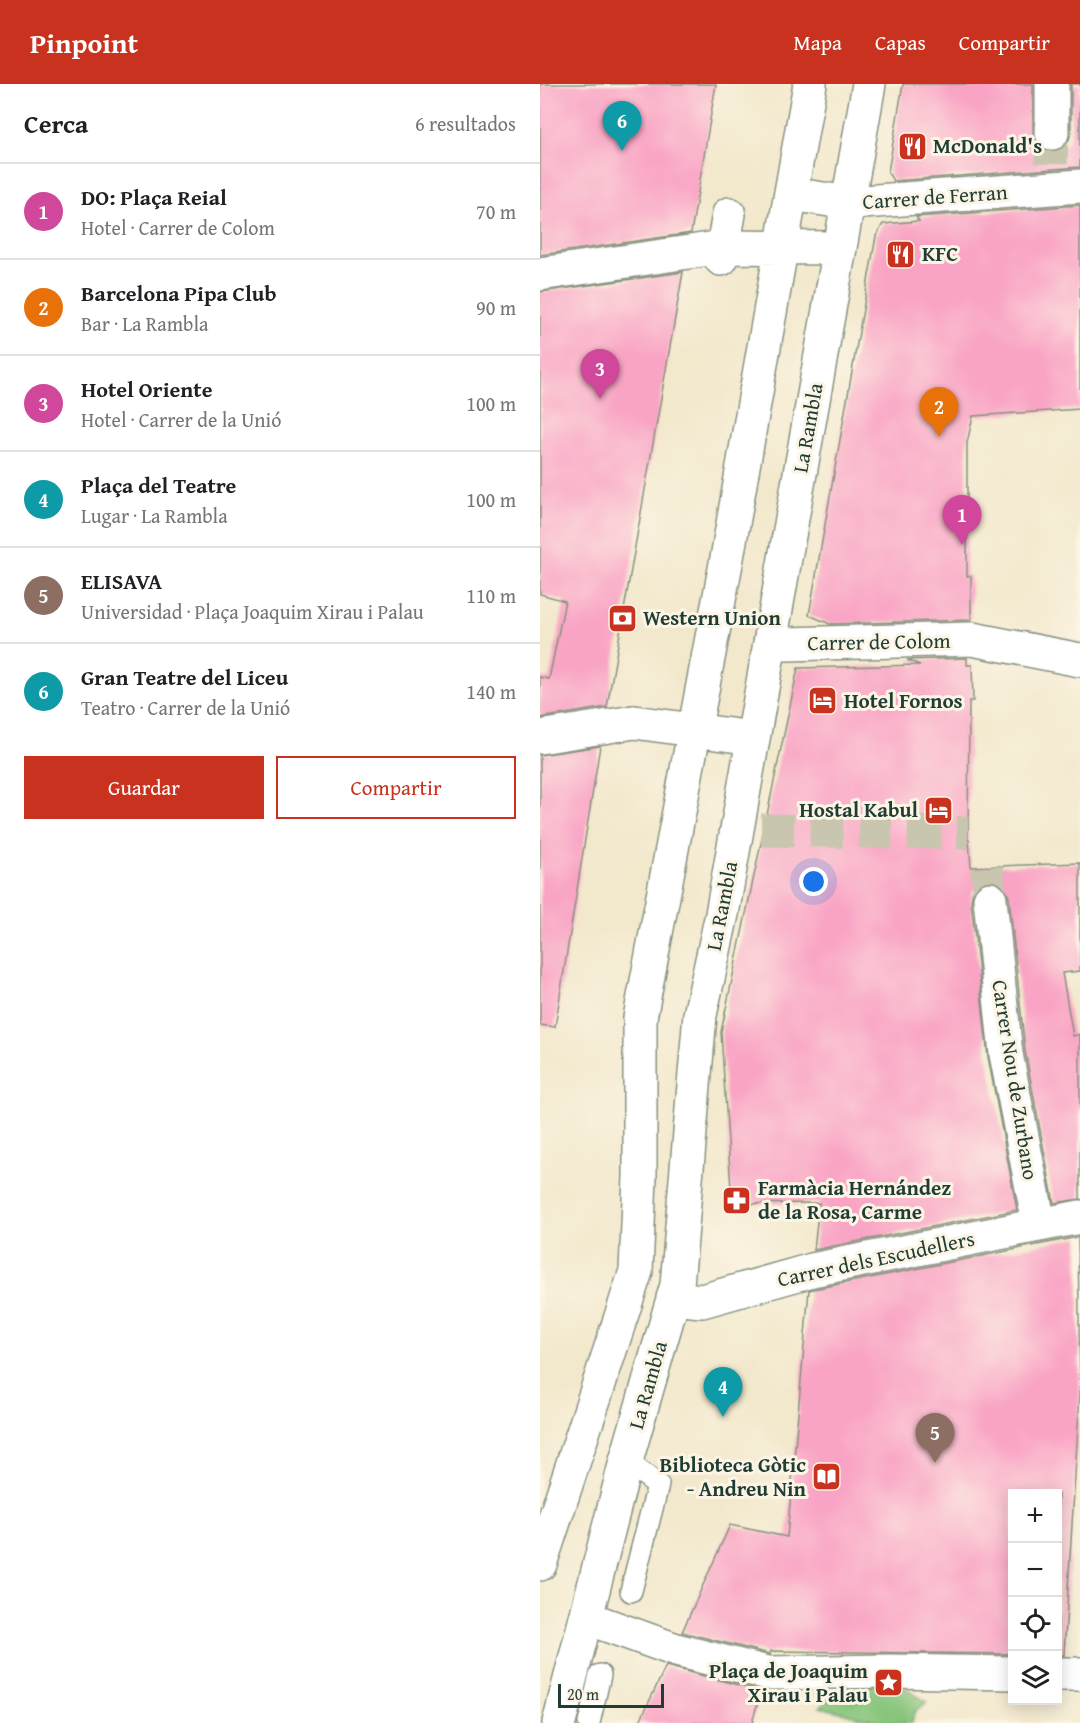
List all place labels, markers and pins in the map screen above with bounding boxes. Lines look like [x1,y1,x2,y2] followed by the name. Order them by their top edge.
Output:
[602,101,641,151] pin: 6
[896,130,928,162] restaurant icon: McDonald's
[933,130,1042,161] place label: McDonald's
[885,238,917,270] restaurant icon: KFC
[922,238,958,269] place label: KFC
[580,350,620,399] pin: 3
[920,388,958,437] pin: 2
[942,496,982,545] pin: 1
[606,602,638,634] bank icon: Western Union
[643,602,782,633] place label: Western Union
[807,685,839,717] hotel icon: Hotel Fornos
[844,685,963,716] place label: Hotel Fornos
[799,794,918,825] place label: Hostal Kabul
[923,794,955,826] hotel icon: Hostal Kabul
[758,1172,951,1227] place label: Farmàcia Hernández de la Rosa, Carme
[721,1184,753,1216] pharmacy icon: Farmàcia Hernández de la Rosa, Carme
[704,1368,742,1417] pin: 4
[916,1414,954,1463] pin: 5
[659,1449,807,1504] place label: Biblioteca Gòtic - Andreu Nin
[811,1461,843,1493] library icon: Biblioteca Gòtic - Andreu Nin
[709,1655,868,1710] place label: Plaça de Joaquim Xirau i Palau
[873,1667,905,1699] place icon: Plaça de Joaquim Xirau i Palau

